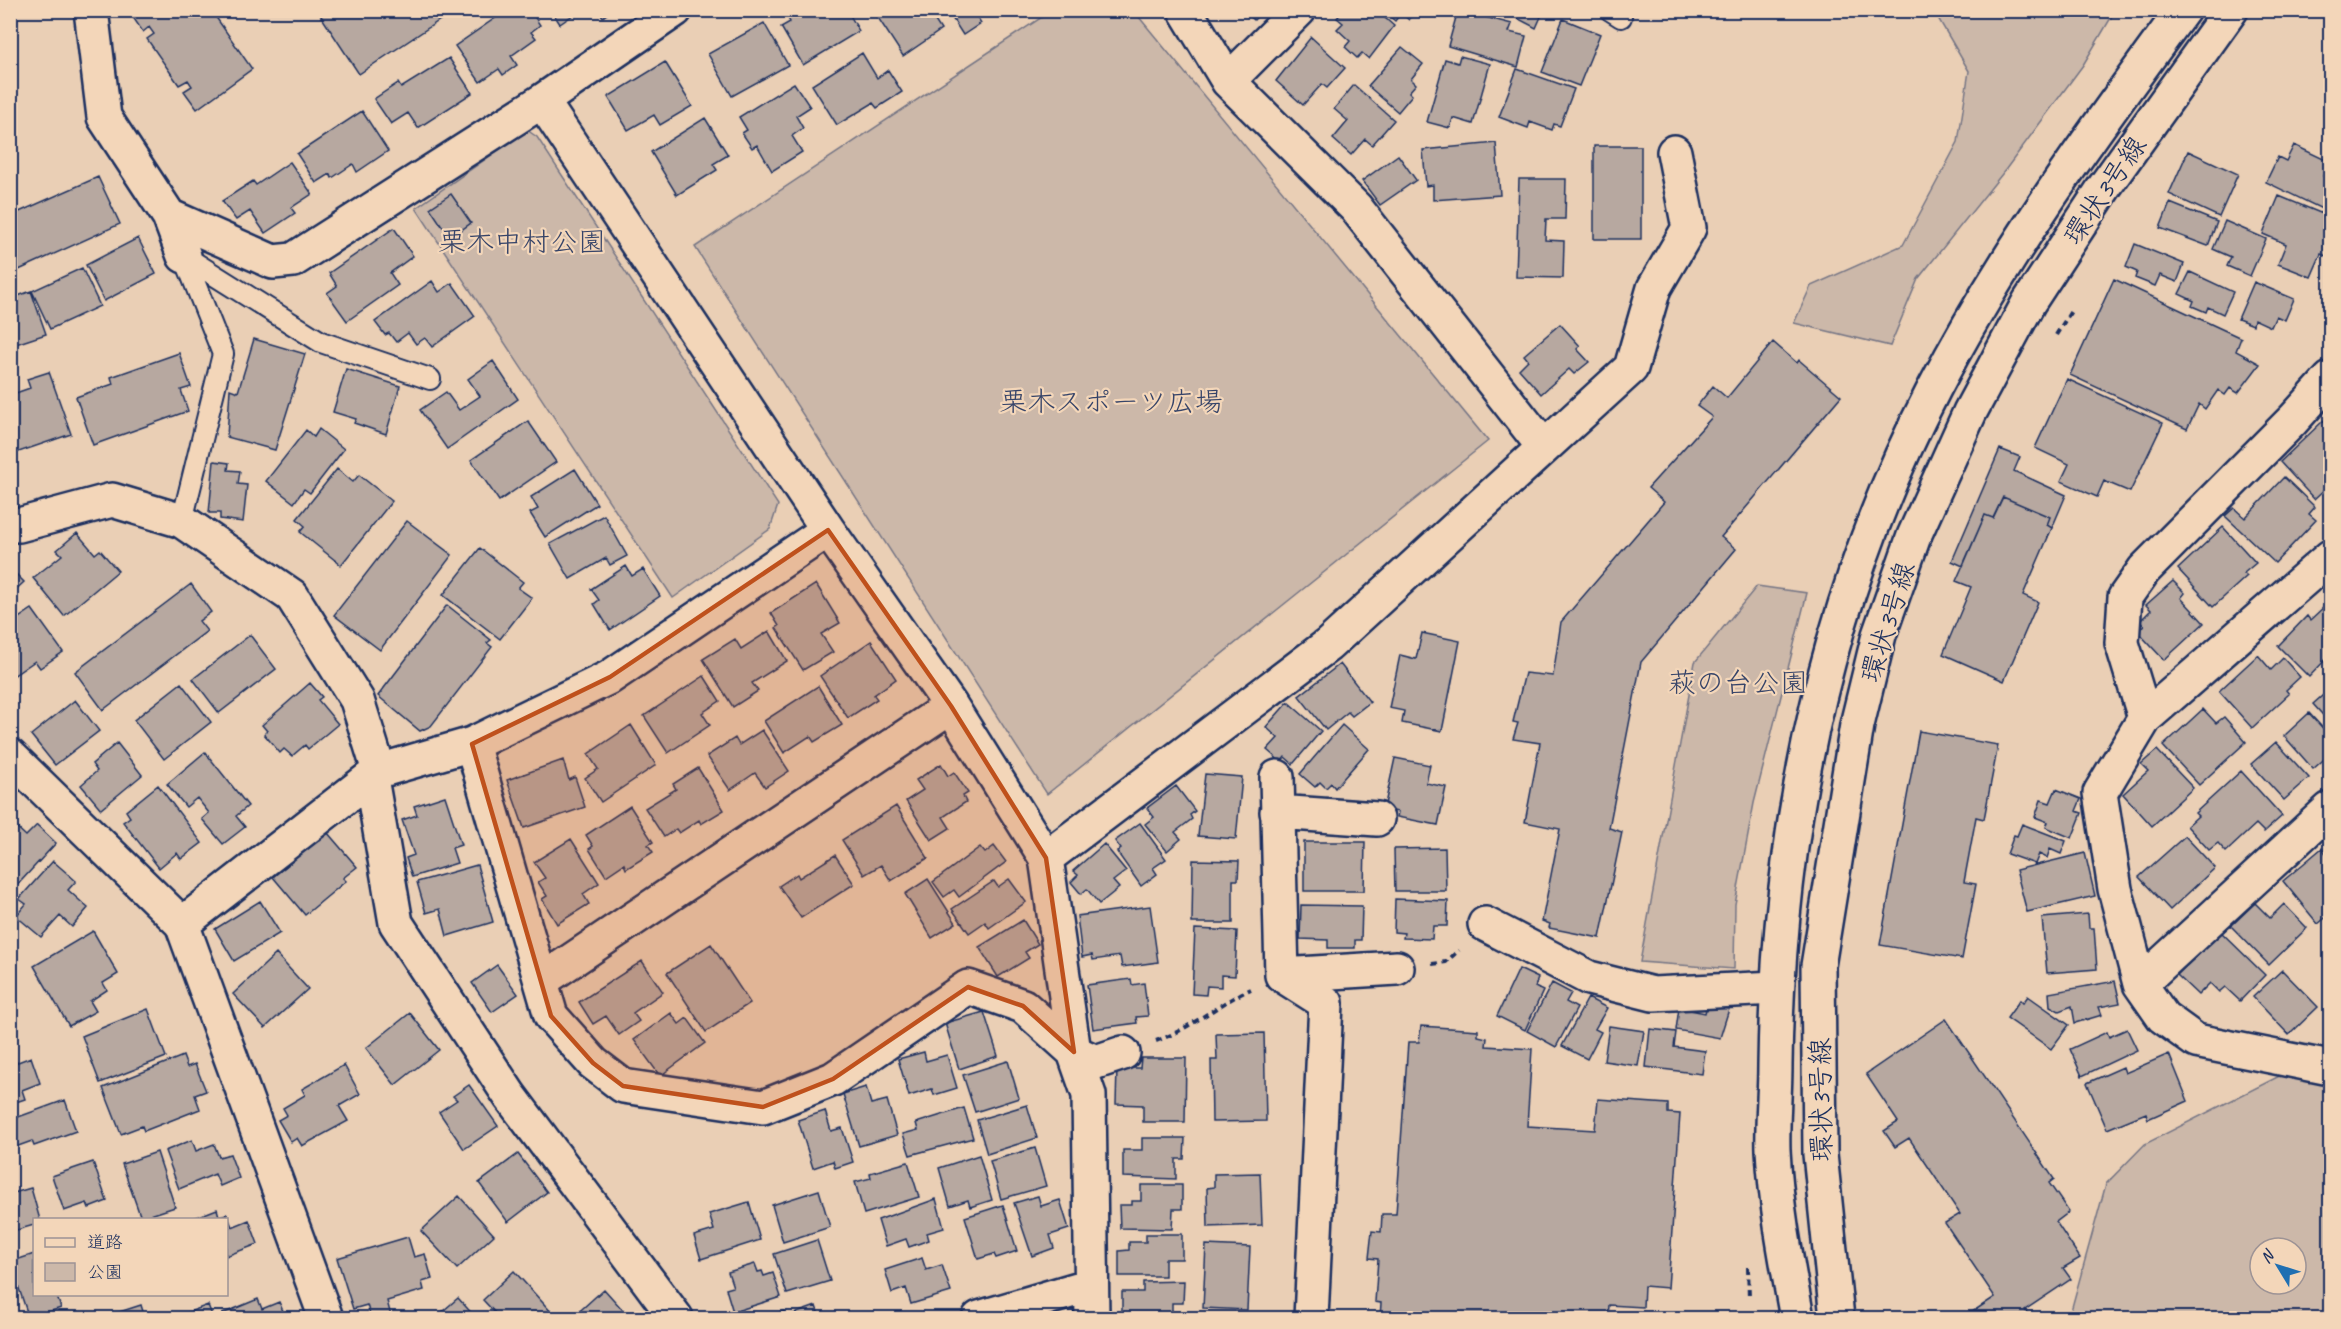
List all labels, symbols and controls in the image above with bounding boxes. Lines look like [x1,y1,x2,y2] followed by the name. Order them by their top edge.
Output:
[2055,129,2154,252] street label: 環状3号線
[438,224,606,259] park label: 栗木中村公園
[999,384,1223,419] park label: 栗木スポーツ広場
[1853,557,1922,687] street label: 環状3号線
[1668,665,1808,700] park label: 萩の台公園
[1802,1037,1839,1163] street label: 環状3号線
[33,1218,228,1296] legend
[87,1231,123,1253] text: 道路
[2248,1236,2308,1296] north arrow
[2256,1245,2280,1267] text: N
[87,1261,123,1283] text: 公園

